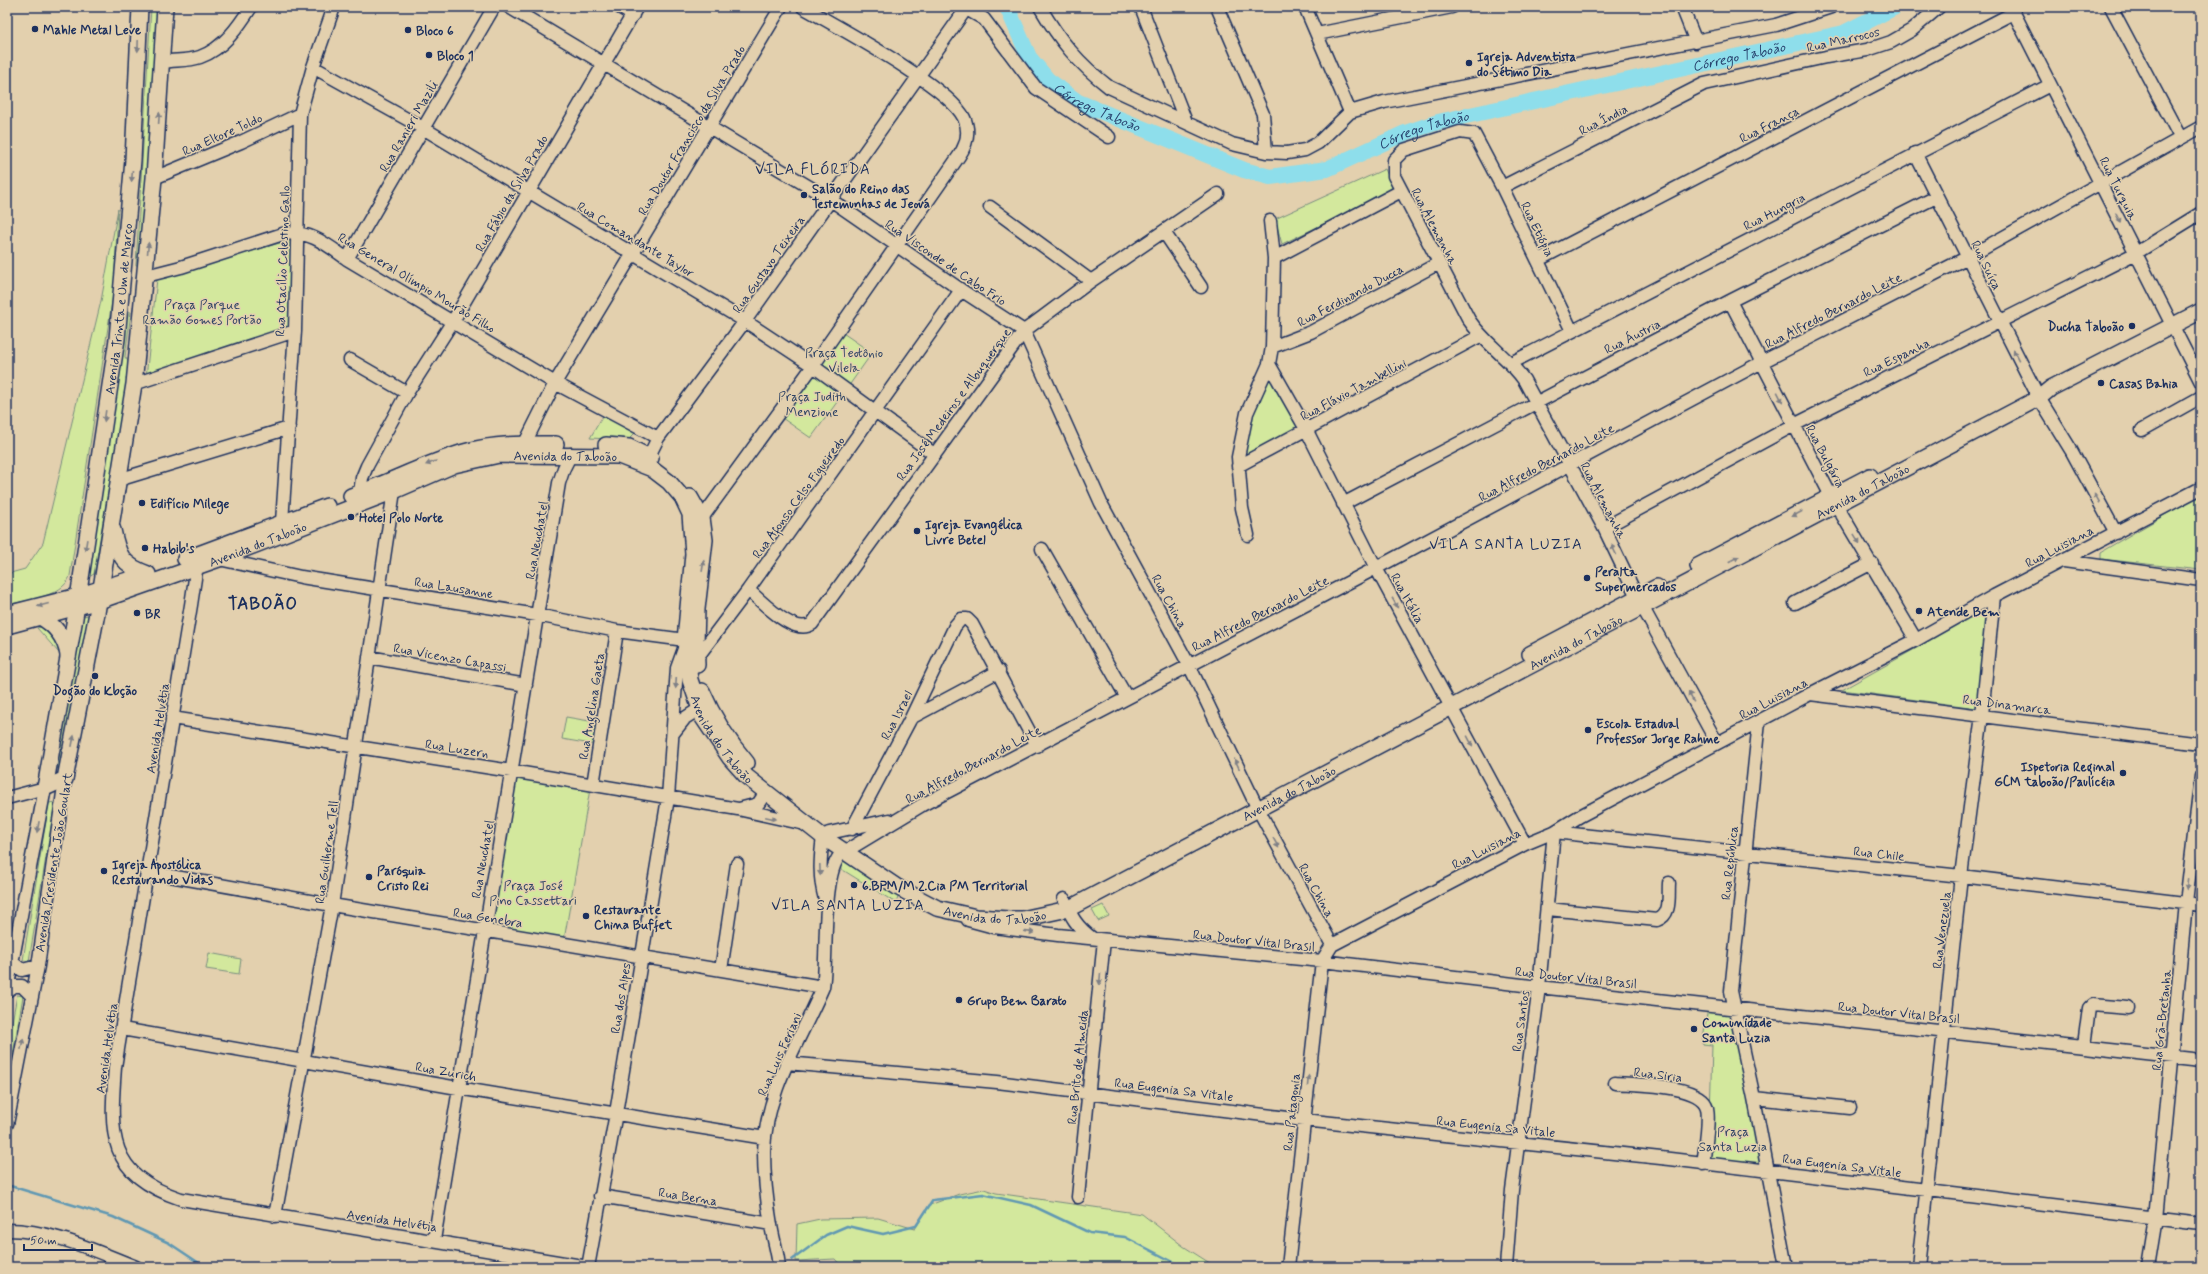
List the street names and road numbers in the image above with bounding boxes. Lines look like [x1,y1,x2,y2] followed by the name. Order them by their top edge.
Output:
[1805,24,1882,57] street label: Rua Marrocos
[635,43,750,219] street label: Rua Doutor Francisco da Silva Prado
[376,78,443,176] street label: Rua Ranieri Mazili
[1576,100,1631,140] street label: Rua Índia
[1737,103,1803,148] street label: Rua França
[180,110,266,161] street label: Rua Eltore Toldo
[472,132,553,255] street label: Rua Fábio da Silva Prado
[2095,154,2141,223] street label: Rua Turquia
[272,185,295,337] street label: Rua Otacílio Celestino Gallo
[1406,185,1461,268] street label: Rua Alemanha
[1741,190,1809,236] street label: Rua Hungria
[573,198,698,282] street label: Rua Comandante Taylor
[1516,199,1557,260] street label: Rua Etiópia
[729,212,810,317] street label: Rua Gustavo Teixeira
[881,216,1010,311] street label: Rua Visconde de Cabo Frio
[102,222,137,396] street label: Avenida Trinta e Um de Março
[334,229,499,338] street label: Rua General Olímpio Mourão Filho
[1966,238,2005,294] street label: Rua Suíça
[1295,261,1407,332] street label: Rua Ferdinando Ducca
[1762,269,1905,353] street label: Rua Alfredo Bernardo Leite
[1601,315,1664,359] street label: Rua Áustria
[893,325,1015,485] street label: Rua José Medeiros e Albuquerque
[1861,335,1933,382] street label: Rua Espanha
[1298,355,1410,426] street label: Rua Flávio Tambellini
[1476,420,1618,506] street label: Rua Alfredo Bernardo Leite
[1800,422,1848,492] street label: Rua Bulgária
[749,433,851,564] street label: Rua Afonso Celso Figueiredo
[513,448,618,466] street label: Avenida do Taboão
[1575,459,1630,542] street label: Rua Alemanha
[1813,460,1913,524] street label: Avenida do Taboão
[522,500,553,581] street label: Rua Neuchatel
[207,519,310,572] street label: Avenida do Taboão
[2022,522,2097,572] street label: Rua Luisiana
[1386,570,1428,627] street label: Rua Itália
[1147,572,1191,632] street label: Rua China
[1189,572,1332,656] street label: Rua Alfredo Bernardo Leite
[413,574,494,603] street label: Rua Lausanne
[1527,611,1626,675] street label: Avenida do Taboão
[392,640,508,677] street label: Rua Vicenzo Capassi
[576,651,611,761] street label: Rua Angelina Gaeta
[1736,674,1811,724] street label: Rua Luisiana
[143,681,174,775] street label: Avenida Helvétia
[878,688,917,743] street label: Rua Israel
[1962,692,2052,719] street label: Rua Dinamarca
[686,693,756,789] street label: Avenida do Taboão
[903,722,1045,808] street label: Rua Alfredo Bernardo Leite
[424,736,490,763] street label: Rua Luzern
[1240,762,1340,826] street label: Avenida do Taboão
[32,771,77,953] street label: Avenida Presidente João Goulart
[312,799,343,905] street label: Rua Guilherme Tell
[468,819,499,900] street label: Rua Neuchatel
[1449,825,1524,874] street label: Rua Luisiana
[1718,825,1743,901] street label: Rua República
[1852,843,1905,866] street label: Rua Chile
[1294,861,1338,921] street label: Rua China
[1929,890,1956,970] street label: Rua Venezuela
[942,903,1048,929] street label: Avenida do Taboão
[452,905,524,932] street label: Rua Genebra
[1192,927,1316,956] street label: Rua Doutor Vital Brasil
[607,961,636,1035] street label: Rua dos Alpes
[1514,964,1638,993] street label: Rua Doutor Vital Brasil
[2149,968,2176,1072] street label: Rua Grã-Bretanha
[1509,989,1534,1053] street label: Rua Santos
[1837,999,1961,1028] street label: Rua Doutor Vital Brasil
[93,1001,122,1095] street label: Avenida Helvétia
[1064,1009,1093,1125] street label: Rua Brito de Almeida
[754,1010,806,1099] street label: Rua Luis Feriani
[414,1059,478,1086] street label: Rua Zurich
[1633,1064,1683,1087] street label: Rua Siria
[1280,1072,1306,1152] street label: Rua Patagonia
[1113,1075,1234,1106] street label: Rua Eugenia Sa Vitale
[1436,1113,1556,1142] street label: Rua Eugenia Sa Vitale
[1781,1151,1902,1182] street label: Rua Eugenia Sa Vitale
[657,1184,719,1211] street label: Rua Berna
[345,1207,439,1236] street label: Avenida Helvétia

